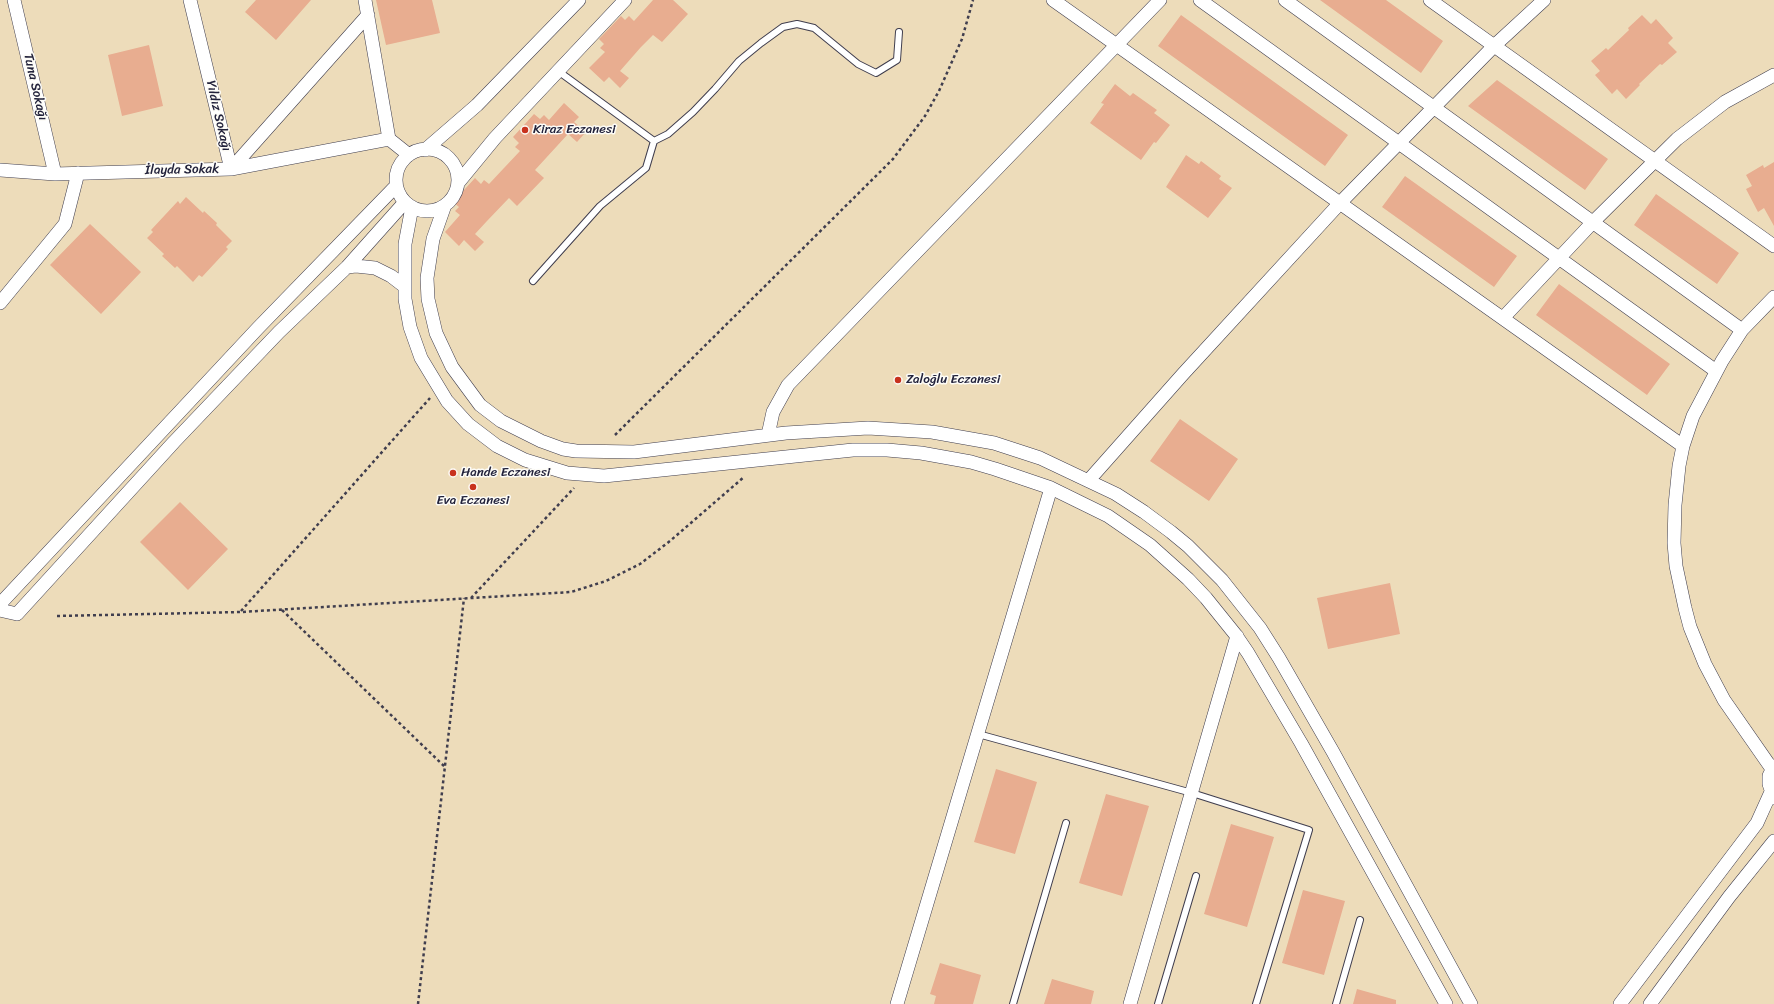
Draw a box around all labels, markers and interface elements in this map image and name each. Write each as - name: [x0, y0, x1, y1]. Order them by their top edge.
- street label: Tuna Sokağı: [20, 52, 50, 122]
- street label: Yıldız Sokağı: [202, 79, 234, 153]
- place label: Kiraz Eczanesi: [533, 122, 616, 138]
- marker: Kiraz Eczanesi: [520, 125, 530, 135]
- street label: İlayda Sokak: [145, 162, 219, 178]
- place label: Zaloğlu Eczanesi: [906, 372, 1000, 388]
- marker: Zaloğlu Eczanesi: [893, 375, 903, 385]
- place label: Hande Eczanesi: [461, 465, 550, 481]
- marker: Hande Eczanesi: [448, 468, 458, 478]
- marker: Eva Eczanesi: [468, 482, 478, 492]
- place label: Eva Eczanesi: [437, 493, 509, 509]

